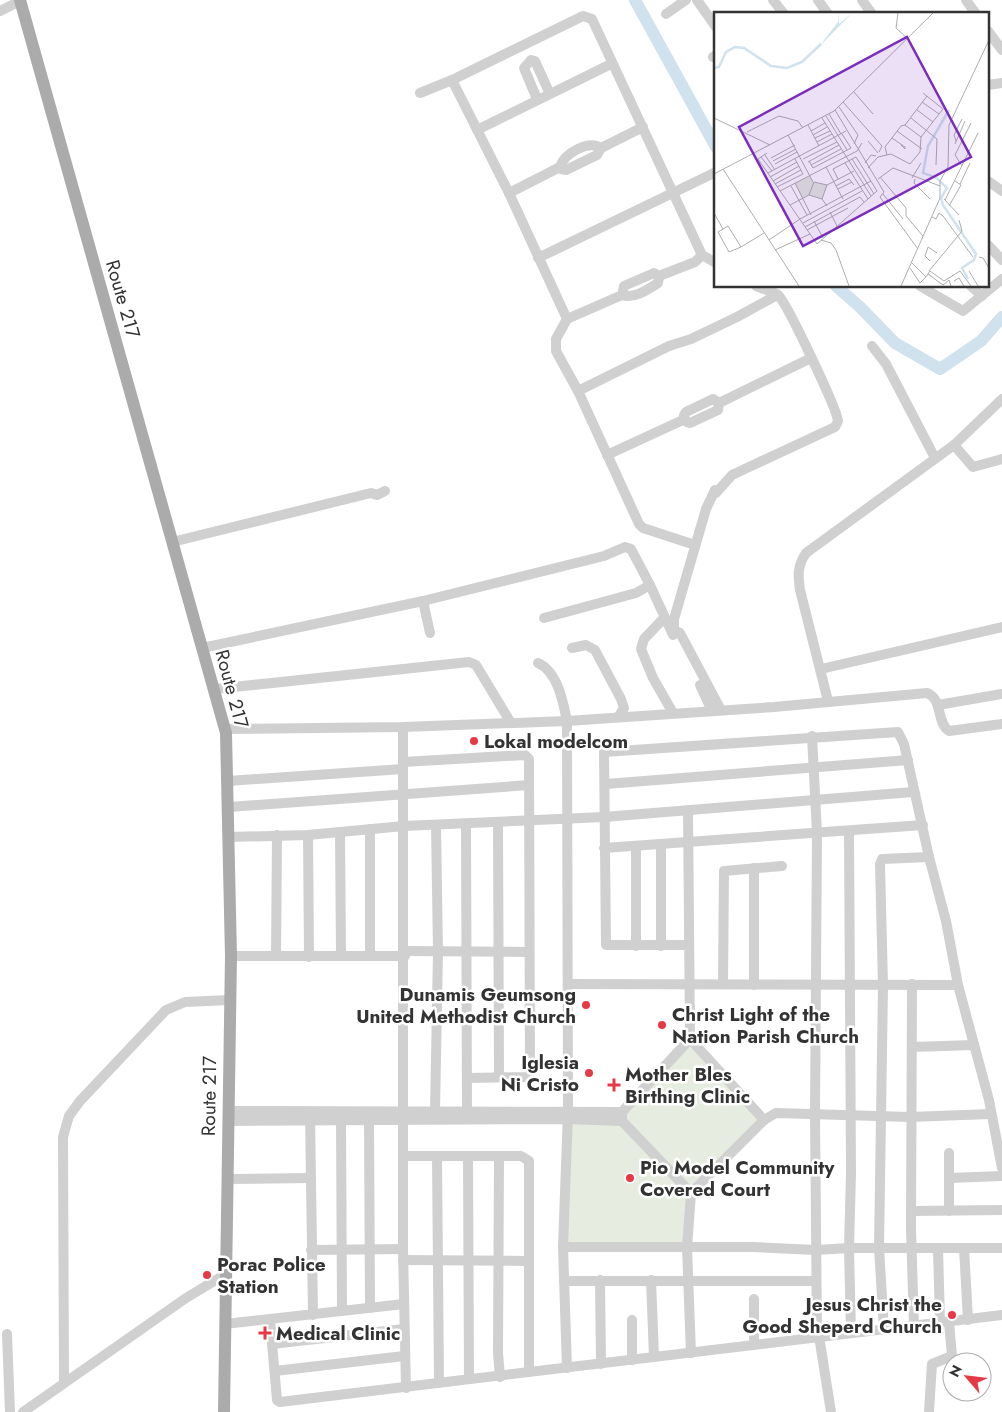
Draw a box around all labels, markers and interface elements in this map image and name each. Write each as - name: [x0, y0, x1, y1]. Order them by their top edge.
- inset map: [714, 12, 990, 288]
- street label: Route 217: [99, 257, 147, 341]
- street label: Route 217: [209, 647, 255, 731]
- place label: Lokal modelcom: [484, 728, 628, 755]
- marker: Lokal modelcom: [468, 735, 480, 747]
- place label: Dunamis Geumsong United Methodist Church: [356, 981, 576, 1030]
- marker: Dunamis Geumsong United Methodist Church: [580, 999, 592, 1011]
- place label: Christ Light of the Nation Parish Church: [672, 1001, 859, 1050]
- marker: Christ Light of the Nation Parish Church: [656, 1019, 668, 1031]
- place label: Iglesia Ni Cristo: [501, 1049, 579, 1098]
- street label: Route 217: [195, 1056, 223, 1136]
- place label: Mother Bles Birthing Clinic: [625, 1061, 750, 1110]
- marker: Iglesia Ni Cristo: [583, 1067, 595, 1079]
- marker: Mother Bles Birthing Clinic: [607, 1078, 621, 1092]
- place label: Pio Model Community Covered Court: [640, 1154, 835, 1203]
- marker: Pio Model Community Covered Court: [624, 1172, 636, 1184]
- place label: Porac Police Station: [217, 1251, 326, 1300]
- marker: Porac Police Station: [201, 1269, 213, 1281]
- place label: Jesus Christ the Good Sheperd Church: [742, 1291, 942, 1340]
- marker: Jesus Christ the Good Sheperd Church: [946, 1309, 958, 1321]
- place label: Medical Clinic: [276, 1320, 401, 1347]
- marker: Medical Clinic: [258, 1326, 272, 1340]
- north arrow: [942, 1352, 992, 1402]
- text: N: [944, 1361, 967, 1381]

